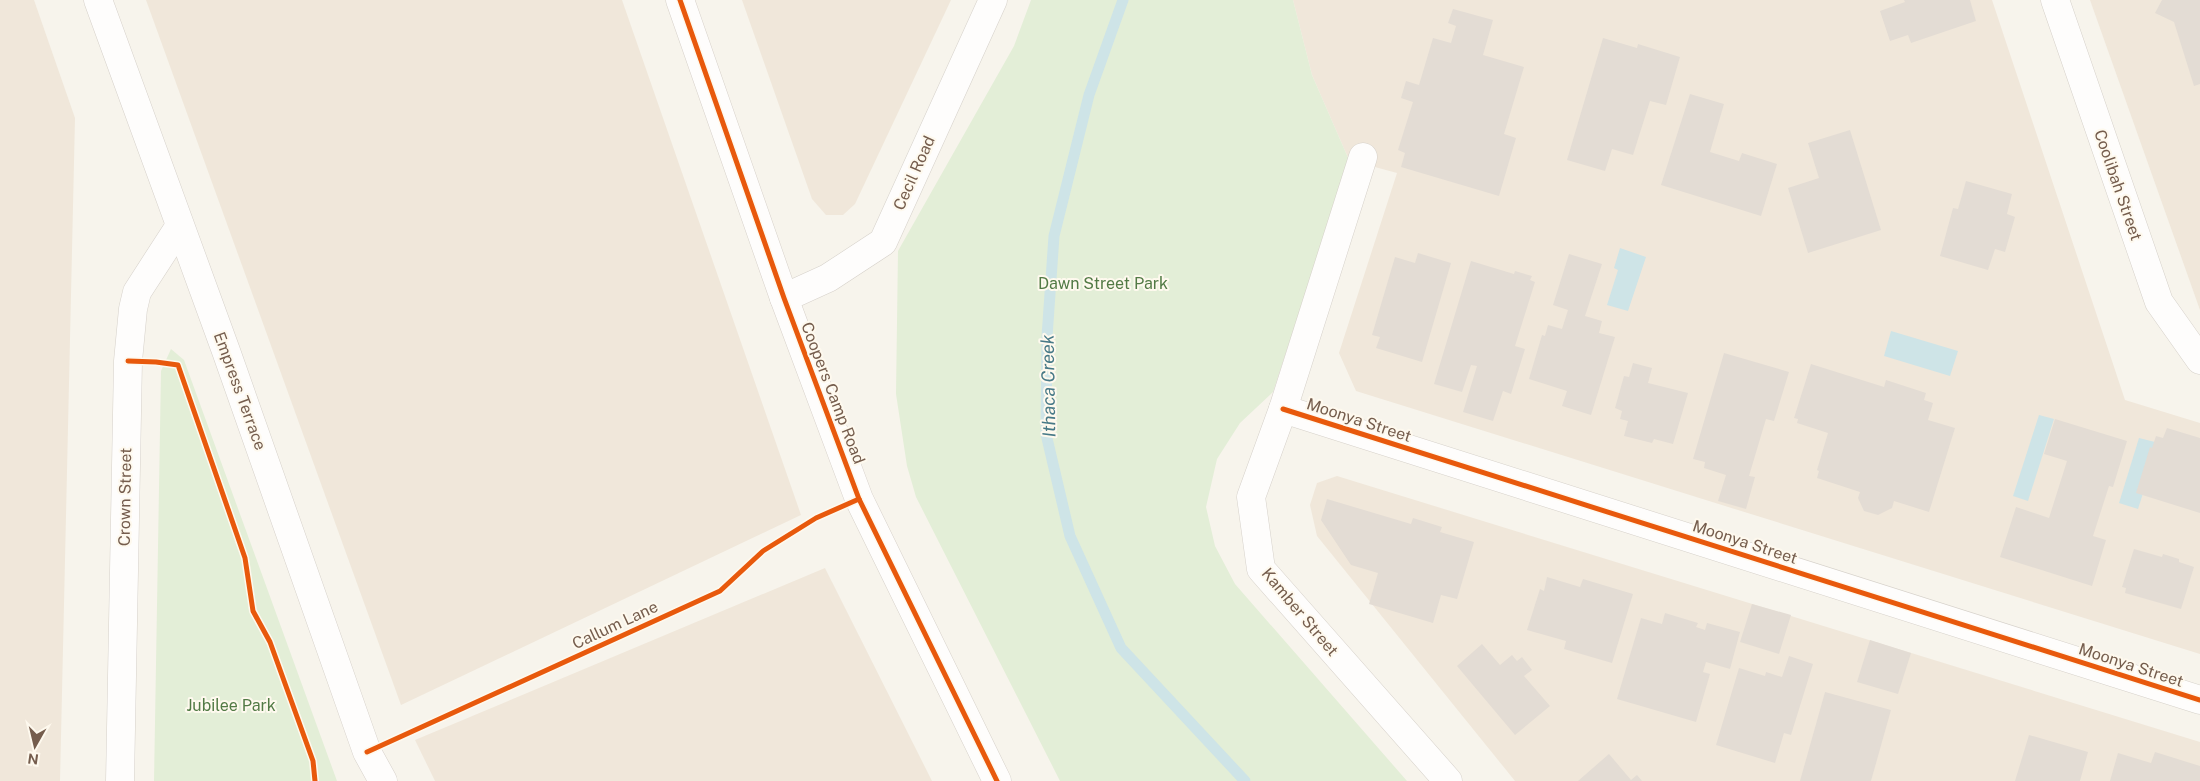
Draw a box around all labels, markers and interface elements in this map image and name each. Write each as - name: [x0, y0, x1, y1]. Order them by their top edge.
- street label: Coolibah Street: [2090, 127, 2146, 243]
- street label: Cecil Road: [889, 133, 939, 213]
- park label: Dawn Street Park: [1038, 274, 1168, 293]
- street label: Coopers Camp Road: [797, 319, 869, 467]
- street label: Empress Terrace: [210, 329, 270, 453]
- water label: Ithaca Creek: [1037, 334, 1059, 438]
- street label: Moonya Street: [1304, 394, 1414, 446]
- street label: Crown Street: [115, 448, 135, 546]
- street label: Moonya Street: [1690, 516, 1800, 568]
- street label: Kamber Street: [1258, 564, 1342, 660]
- street label: Callum Lane: [569, 597, 661, 653]
- street label: Moonya Street: [2076, 639, 2186, 691]
- park label: Jubilee Park: [186, 696, 276, 715]
- north arrow: [10, 721, 60, 771]
- text: N: [27, 750, 40, 768]

